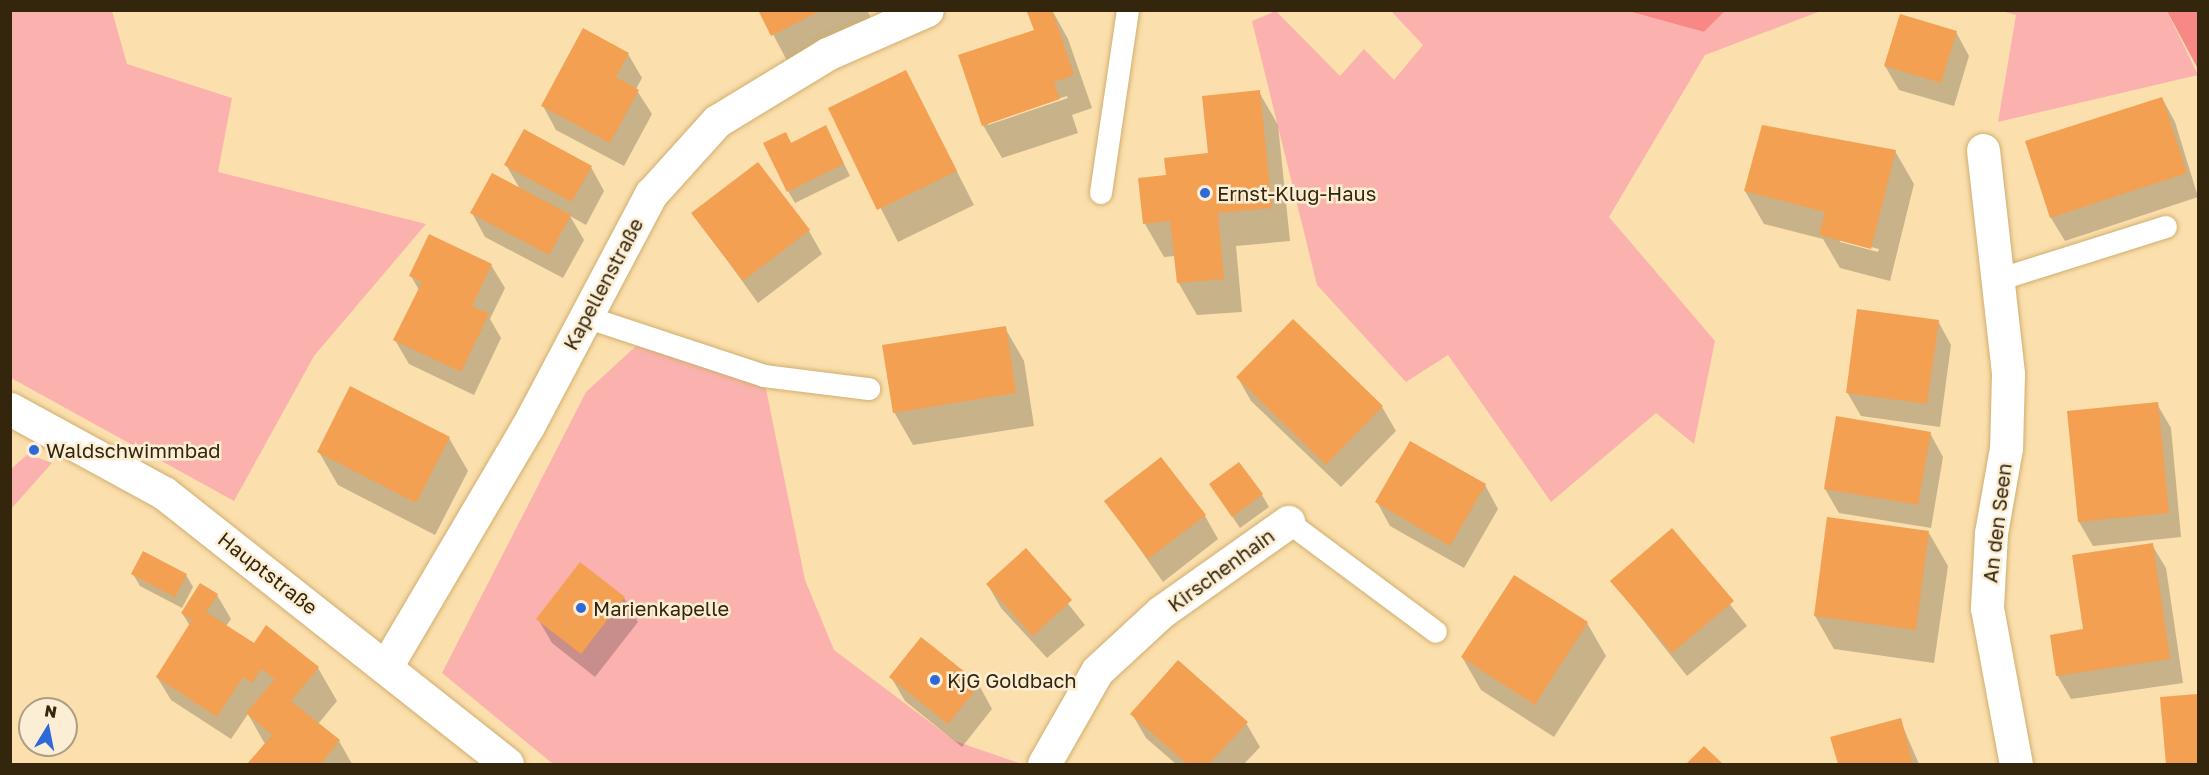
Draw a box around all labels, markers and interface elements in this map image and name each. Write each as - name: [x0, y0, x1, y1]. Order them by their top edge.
- place label: Ernst-Klug-Haus: [1217, 181, 1376, 205]
- marker: Ernst-Klug-Haus: [1198, 186, 1212, 200]
- street label: Kapellenstraße: [558, 214, 648, 354]
- place label: Waldschwimmbad: [46, 438, 221, 462]
- marker: Waldschwimmbad: [27, 443, 41, 457]
- street label: An den Seen: [1978, 462, 2016, 584]
- street label: Kirschenhain: [1163, 523, 1279, 617]
- street label: Hauptstraße: [213, 527, 323, 619]
- place label: Marienkapelle: [593, 596, 729, 620]
- marker: Marienkapelle: [574, 601, 588, 615]
- place label: KjG Goldbach: [947, 668, 1077, 692]
- marker: KjG Goldbach: [928, 673, 942, 687]
- north arrow: [18, 697, 78, 757]
- text: N: [43, 700, 59, 722]

